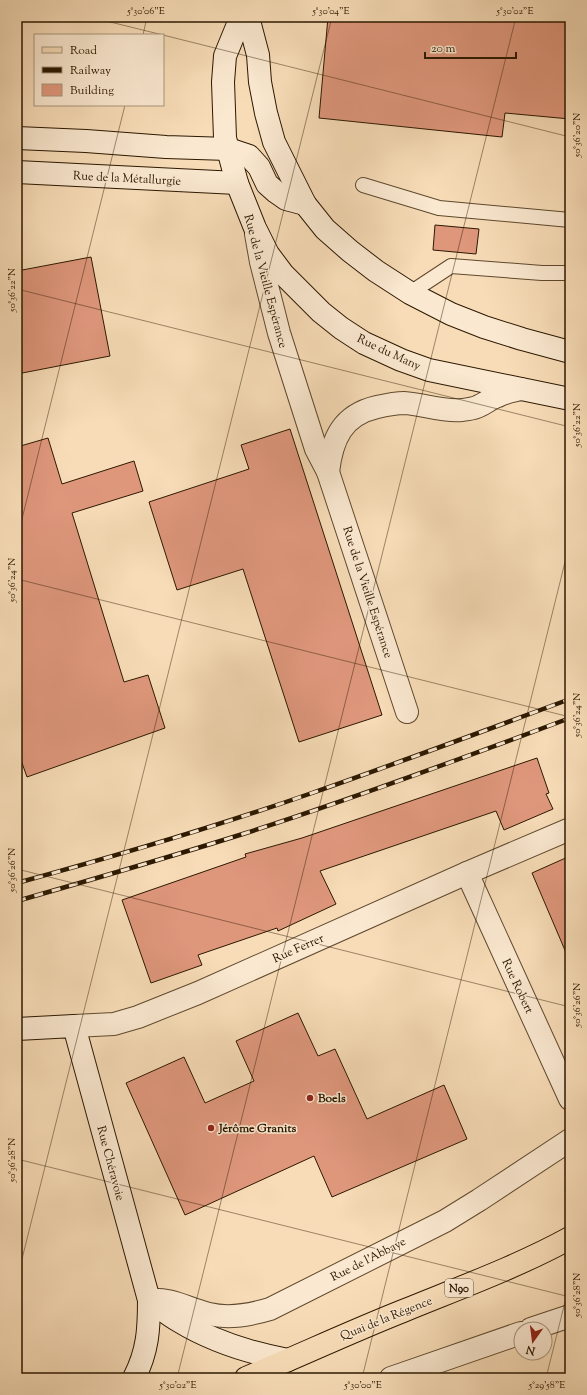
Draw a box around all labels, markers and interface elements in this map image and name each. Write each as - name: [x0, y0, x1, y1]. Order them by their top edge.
- text: 5°30'06"E: [126, 4, 165, 19]
- text: 5°30'04"E: [311, 4, 350, 19]
- text: 5°30'02"E: [495, 4, 534, 19]
- legend: [34, 34, 164, 106]
- scale bar: [425, 34, 516, 60]
- text: 20 m: [431, 40, 456, 58]
- text: Road: [70, 42, 97, 60]
- text: Railway: [70, 62, 111, 80]
- text: Building: [70, 82, 114, 100]
- text: 50°36'20"N: [570, 113, 585, 158]
- street label: Rue de la Métallurgie: [72, 167, 182, 191]
- street label: Rue de la Vieille Espérance: [239, 212, 292, 351]
- text: 50°36'22"N: [5, 268, 20, 313]
- street label: Rue du Many: [354, 330, 424, 376]
- text: 50°36'22"N: [570, 403, 585, 448]
- street label: Rue de la Vieille Espérance: [337, 524, 397, 661]
- text: 50°36'24"N: [5, 558, 20, 603]
- text: 50°36'24"N: [570, 693, 585, 738]
- text: 50°36'26"N: [5, 848, 20, 893]
- street label: Rue Ferrer: [270, 929, 327, 968]
- street label: Rue Robert: [497, 956, 538, 1017]
- text: 50°36'26"N: [570, 983, 585, 1028]
- place label: Boels: [317, 1090, 346, 1108]
- marker: Boels: [305, 1093, 315, 1103]
- place label: Jérôme Granits: [218, 1120, 296, 1138]
- marker: Jérôme Granits: [206, 1123, 216, 1133]
- street label: Rue Chéravoie: [91, 1124, 129, 1203]
- text: 50°36'28"N: [5, 1138, 20, 1183]
- street label: Rue de l'Abbaye: [328, 1233, 410, 1287]
- text: 50°36'28"N: [570, 1273, 585, 1318]
- road number: N90: [445, 1279, 473, 1297]
- street label: Quai de la Régence: [338, 1292, 436, 1346]
- north arrow: [513, 1321, 553, 1361]
- text: N: [524, 1341, 538, 1359]
- text: 5°30'02"E: [158, 1378, 197, 1393]
- text: 5°30'00"E: [343, 1378, 382, 1393]
- text: 5°29'58"E: [528, 1378, 565, 1393]

